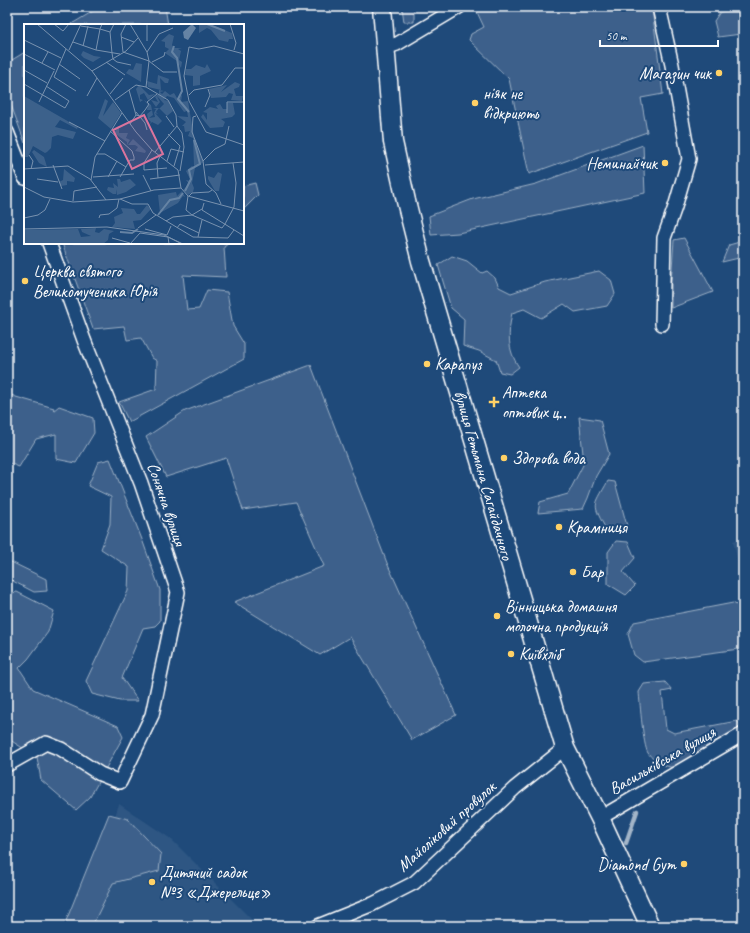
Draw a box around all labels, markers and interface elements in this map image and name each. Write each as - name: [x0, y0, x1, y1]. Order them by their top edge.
- scale bar: [600, 22, 718, 48]
- inset map: [24, 24, 244, 244]
- text: 50 m: [606, 28, 628, 44]
- place label: Магазин чик: [639, 63, 713, 85]
- marker: Магазин чик: [714, 68, 724, 78]
- place label: ніяк не відкриють: [483, 83, 540, 124]
- marker: ніяк не відкриють: [470, 98, 480, 108]
- place label: Неминайчик: [586, 153, 659, 174]
- marker: Неминайчик: [660, 158, 670, 168]
- place label: Церква святого Великомученика Юрія: [33, 261, 158, 302]
- marker: Церква святого Великомученика Юрія: [20, 276, 30, 286]
- place label: Карапуз: [435, 354, 482, 375]
- marker: Карапуз: [422, 359, 432, 369]
- place label: Аптека оптових ц‥: [502, 382, 567, 423]
- street label: вулиця Гетьмана Сагайдачного: [449, 388, 518, 563]
- marker: Аптека оптових ц‥: [489, 397, 499, 407]
- place label: Здорова вода: [512, 448, 586, 469]
- marker: Здорова вода: [499, 453, 509, 463]
- street label: Сонячна вулиця: [143, 460, 191, 550]
- place label: Крамниця: [567, 517, 628, 538]
- marker: Крамниця: [554, 522, 564, 532]
- place label: Бар: [581, 562, 605, 583]
- marker: Бар: [568, 567, 578, 577]
- place label: Вінницька домашня молочна продукція: [505, 596, 618, 637]
- marker: Вінницька домашня молочна продукція: [492, 611, 502, 621]
- place label: Київхліб: [519, 644, 566, 665]
- marker: Київхліб: [506, 649, 516, 659]
- street label: Васильківська вулиця: [605, 721, 720, 799]
- street label: Майоліковий провулок: [393, 775, 501, 876]
- place label: Diamond Gym: [597, 854, 678, 875]
- marker: Diamond Gym: [679, 859, 689, 869]
- place label: Дитячий садок №3 «Джерельце»: [160, 862, 271, 903]
- marker: Дитячий садок №3 «Джерельце»: [147, 877, 157, 887]

